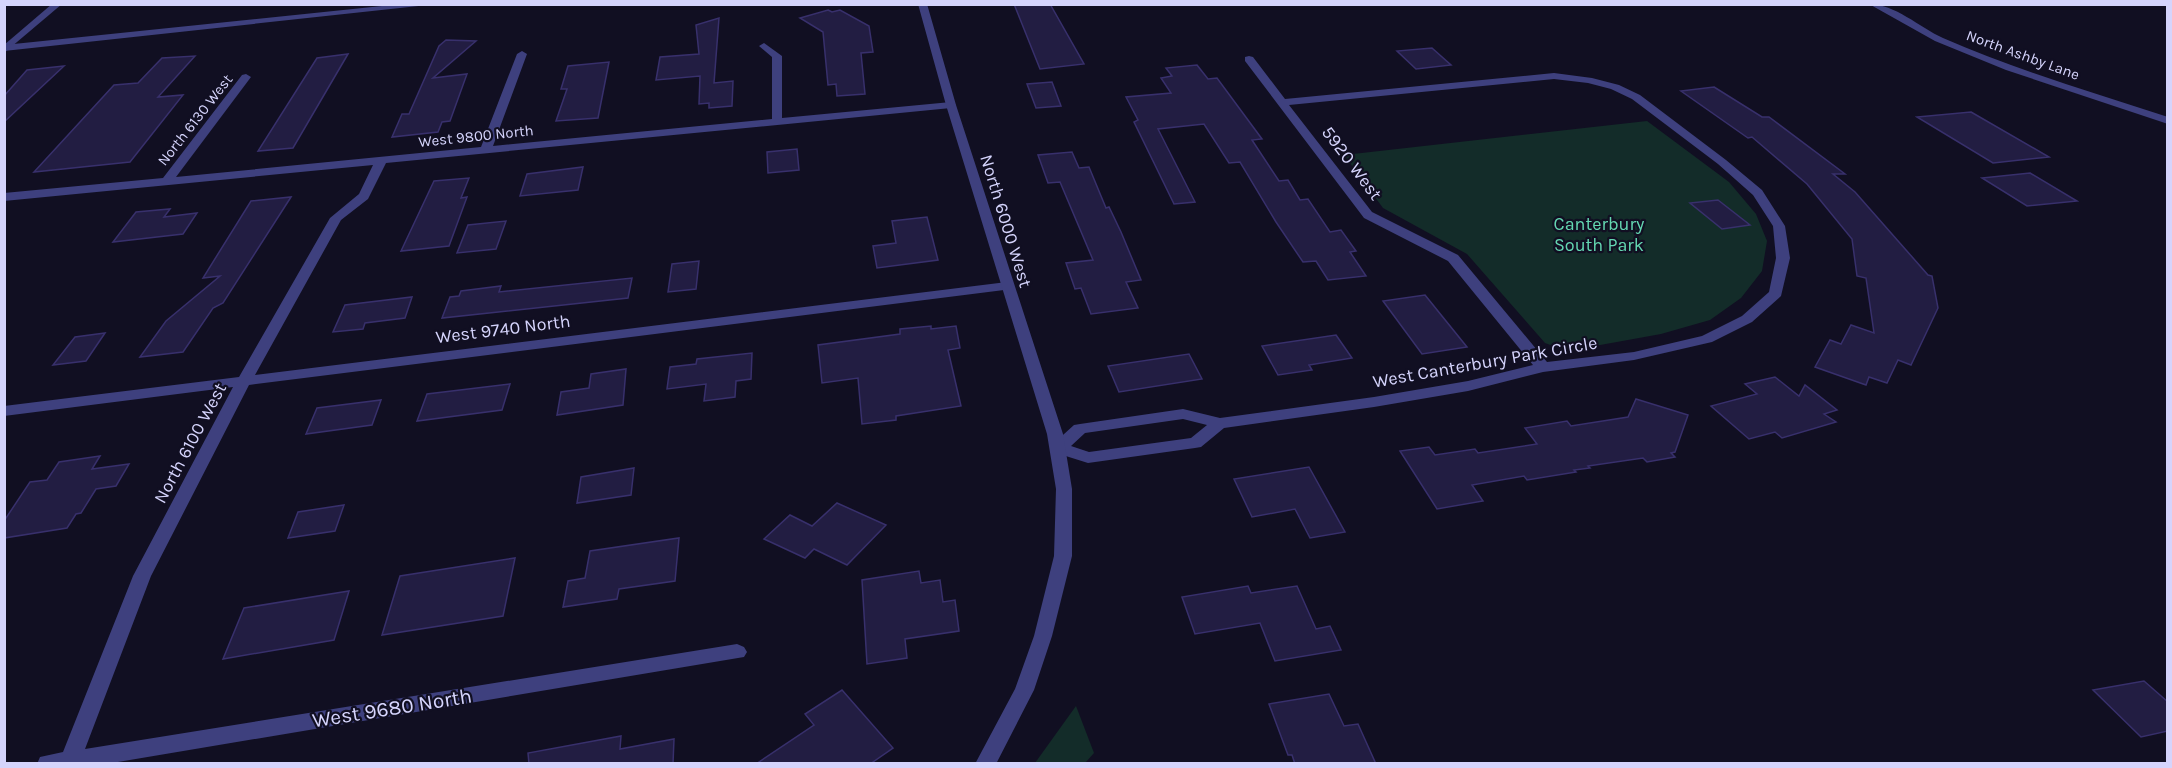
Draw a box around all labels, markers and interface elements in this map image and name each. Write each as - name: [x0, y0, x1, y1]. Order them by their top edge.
- street label: North Ashby Lane: [1964, 26, 2082, 84]
- street label: North 6130 West: [154, 70, 237, 169]
- street label: West 9800 North: [418, 121, 534, 151]
- street label: 5920 West: [1317, 122, 1387, 205]
- street label: North 6000 West: [975, 152, 1037, 291]
- park label: Canterbury South Park: [1554, 213, 1645, 256]
- street label: West 9740 North: [434, 310, 572, 348]
- street label: West Canterbury Park Circle: [1371, 331, 1599, 393]
- street label: North 6100 West: [149, 379, 231, 507]
- street label: West 9680 North: [310, 684, 474, 732]

